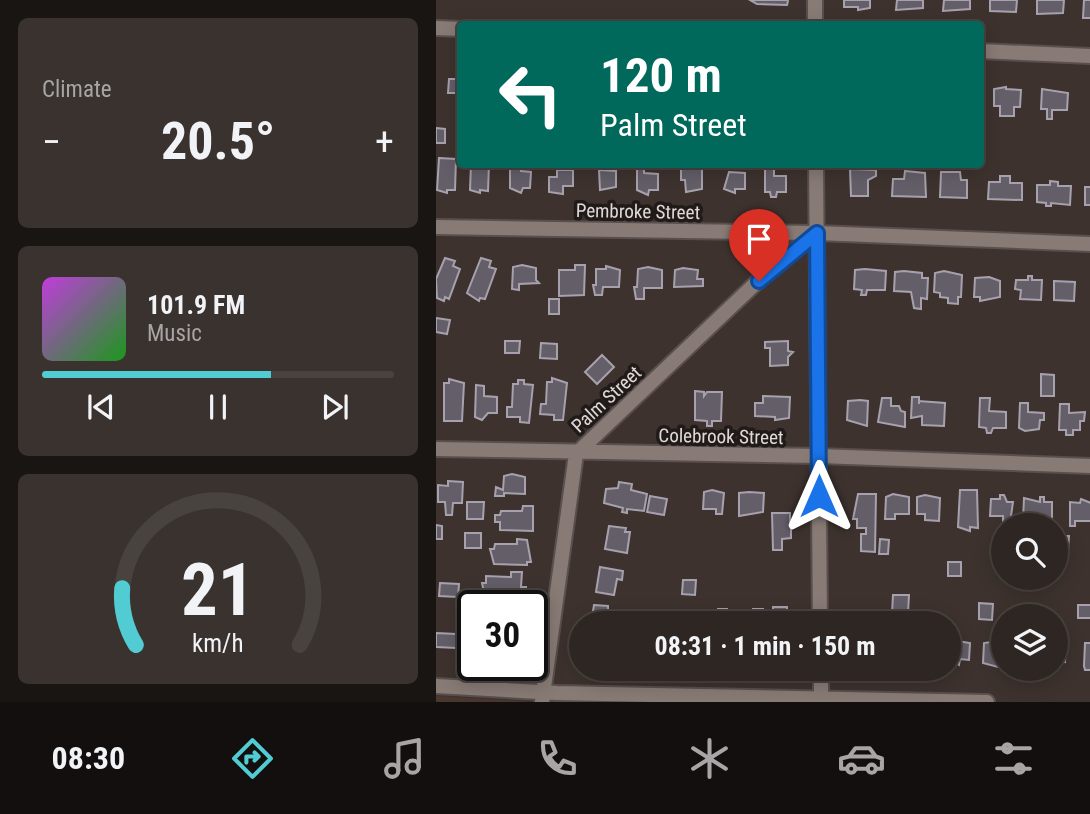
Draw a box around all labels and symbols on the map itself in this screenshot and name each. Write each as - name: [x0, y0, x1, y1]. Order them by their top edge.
- street label: Pembroke Street: [576, 199, 700, 224]
- pin: [729, 209, 789, 281]
- street label: Palm Street: [567, 361, 646, 437]
- street label: Colebrook Street: [658, 424, 784, 449]
- position arrow: [782, 459, 856, 533]
- speed limit sign: 30: [457, 590, 548, 681]

